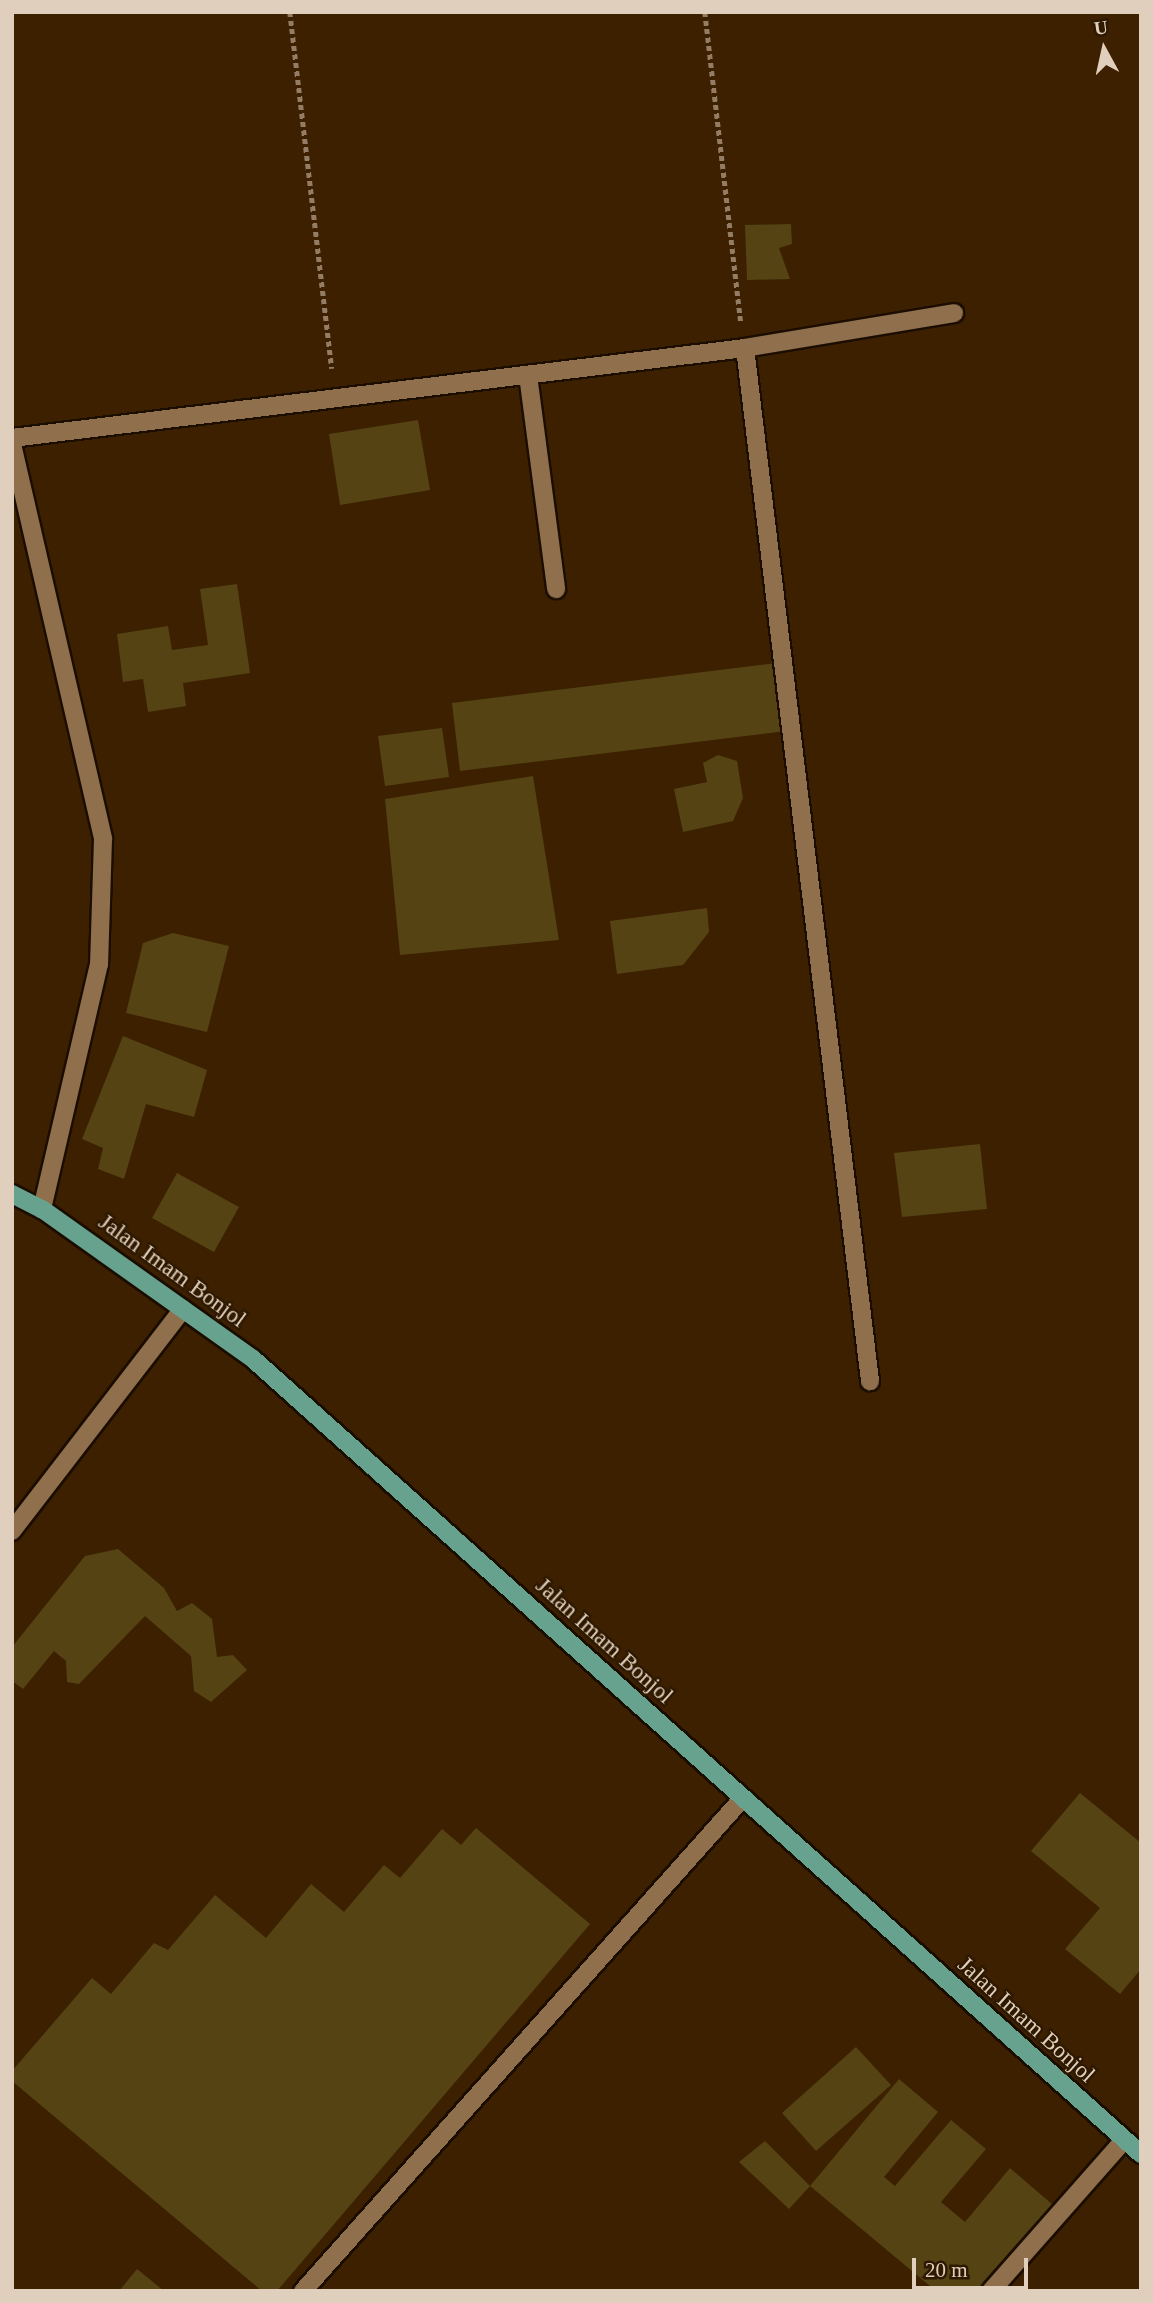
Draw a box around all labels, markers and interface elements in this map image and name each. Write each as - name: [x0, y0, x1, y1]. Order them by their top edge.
- north arrow: [1069, 14, 1139, 84]
- text: U: [1093, 16, 1109, 39]
- street label: Jalan Imam Bonjol: [93, 1208, 251, 1334]
- street label: Jalan Imam Bonjol: [530, 1572, 678, 1710]
- street label: Jalan Imam Bonjol: [952, 1951, 1100, 2089]
- scale bar: [915, 2244, 1030, 2288]
- text: 20 m: [925, 2258, 968, 2282]

